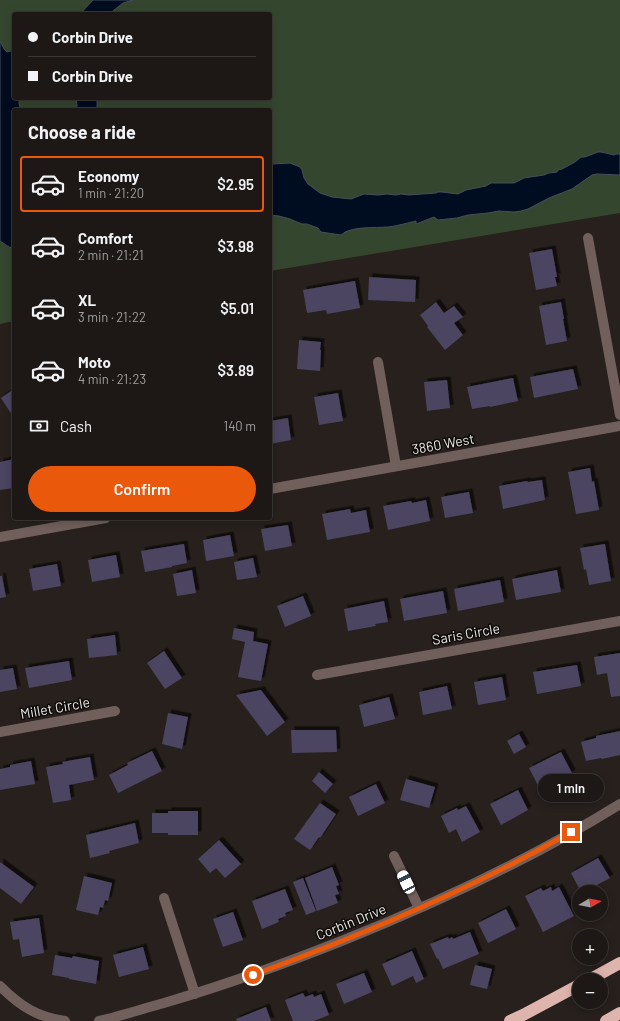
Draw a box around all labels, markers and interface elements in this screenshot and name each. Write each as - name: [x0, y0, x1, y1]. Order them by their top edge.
- text: Corbin Drive: [52, 28, 133, 46]
- text: Corbin Drive: [52, 67, 133, 85]
- text: Choose a ride: [28, 121, 136, 143]
- icon: car: [30, 166, 66, 202]
- text: Economy: [78, 167, 139, 185]
- text: $2.95: [217, 175, 254, 193]
- text: 1 min · 21:20: [78, 185, 144, 201]
- icon: car: [30, 228, 66, 264]
- text: Comfort: [78, 229, 133, 247]
- text: $3.98: [218, 237, 254, 255]
- text: 2 min · 21:21: [78, 247, 144, 263]
- icon: car: [30, 290, 66, 326]
- text: XL: [78, 291, 96, 309]
- text: $5.01: [220, 299, 254, 317]
- text: 3 min · 21:22: [78, 309, 146, 325]
- icon: car: [30, 352, 66, 388]
- text: Moto: [78, 353, 111, 371]
- text: $3.89: [218, 361, 254, 379]
- text: 4 min · 21:23: [78, 371, 146, 387]
- icon: cash: [28, 415, 50, 437]
- text: Cash: [60, 417, 92, 435]
- text: 140 m: [224, 418, 256, 434]
- street label: 3860 West: [410, 430, 476, 457]
- button: Confirm: [28, 466, 256, 512]
- street label: Saris Circle: [431, 619, 501, 648]
- street label: Millet Circle: [19, 693, 91, 722]
- callout: 1 min: [538, 774, 604, 802]
- text: 1 min: [557, 780, 585, 796]
- route end: [562, 823, 580, 841]
- car: [395, 869, 417, 895]
- north arrow: [572, 885, 608, 921]
- map controls: [572, 885, 608, 1009]
- street label: Corbin Drive: [313, 900, 388, 943]
- button: +: [572, 929, 608, 965]
- route start: [244, 966, 262, 984]
- button: −: [572, 973, 608, 1009]

